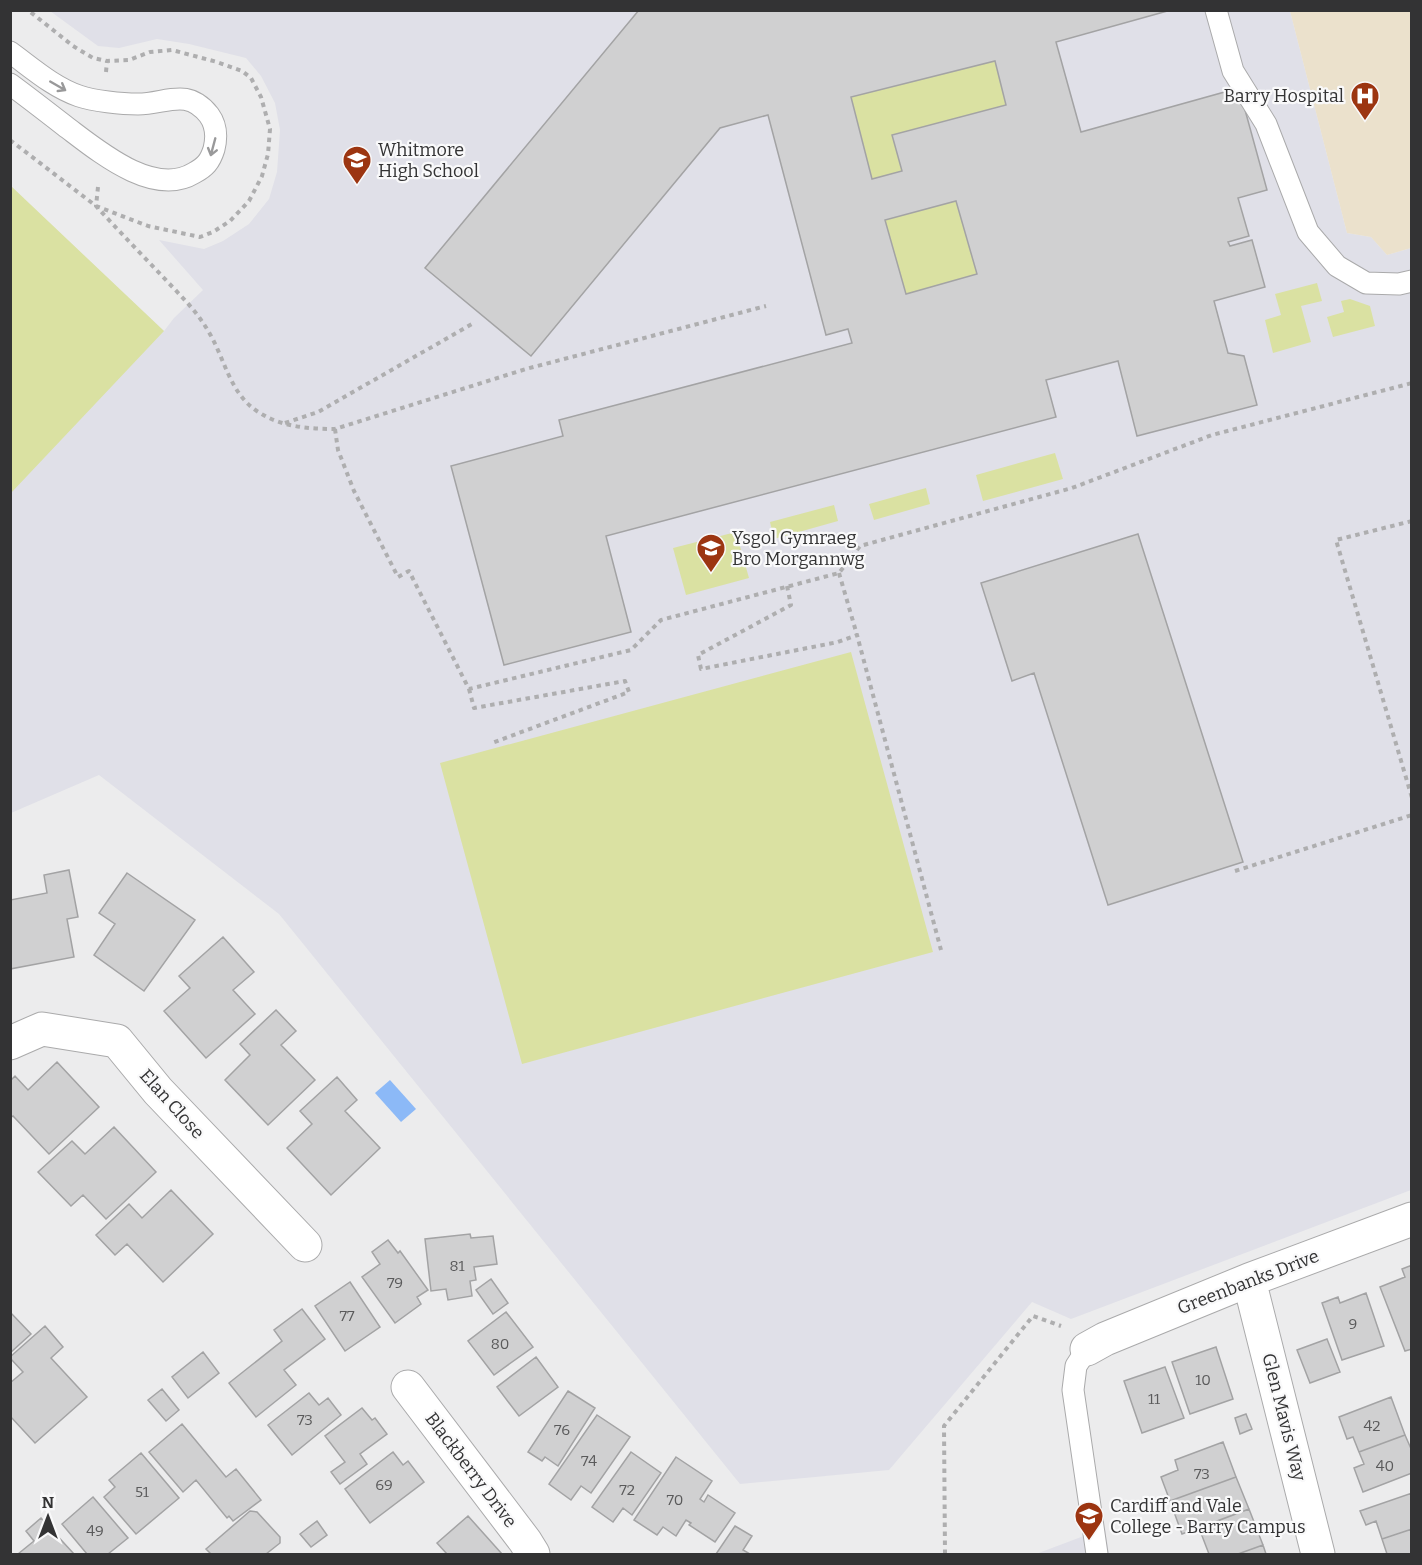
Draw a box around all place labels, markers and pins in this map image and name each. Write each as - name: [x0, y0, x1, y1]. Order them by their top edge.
- hospital icon: Barry Hospital: [1349, 80, 1381, 122]
- place label: Barry Hospital: [1223, 85, 1344, 107]
- place label: Whitmore High School: [378, 139, 479, 182]
- school or university icon: Whitmore High School: [341, 144, 373, 186]
- place label: Ysgol Gymraeg Bro Morgannwg: [732, 527, 865, 570]
- school or university icon: Ysgol Gymraeg Bro Morgannwg: [695, 532, 727, 574]
- place label: Cardiff and Vale College - Barry Campus: [1110, 1495, 1306, 1538]
- school or university icon: Cardiff and Vale College - Barry Campus: [1073, 1500, 1105, 1542]

